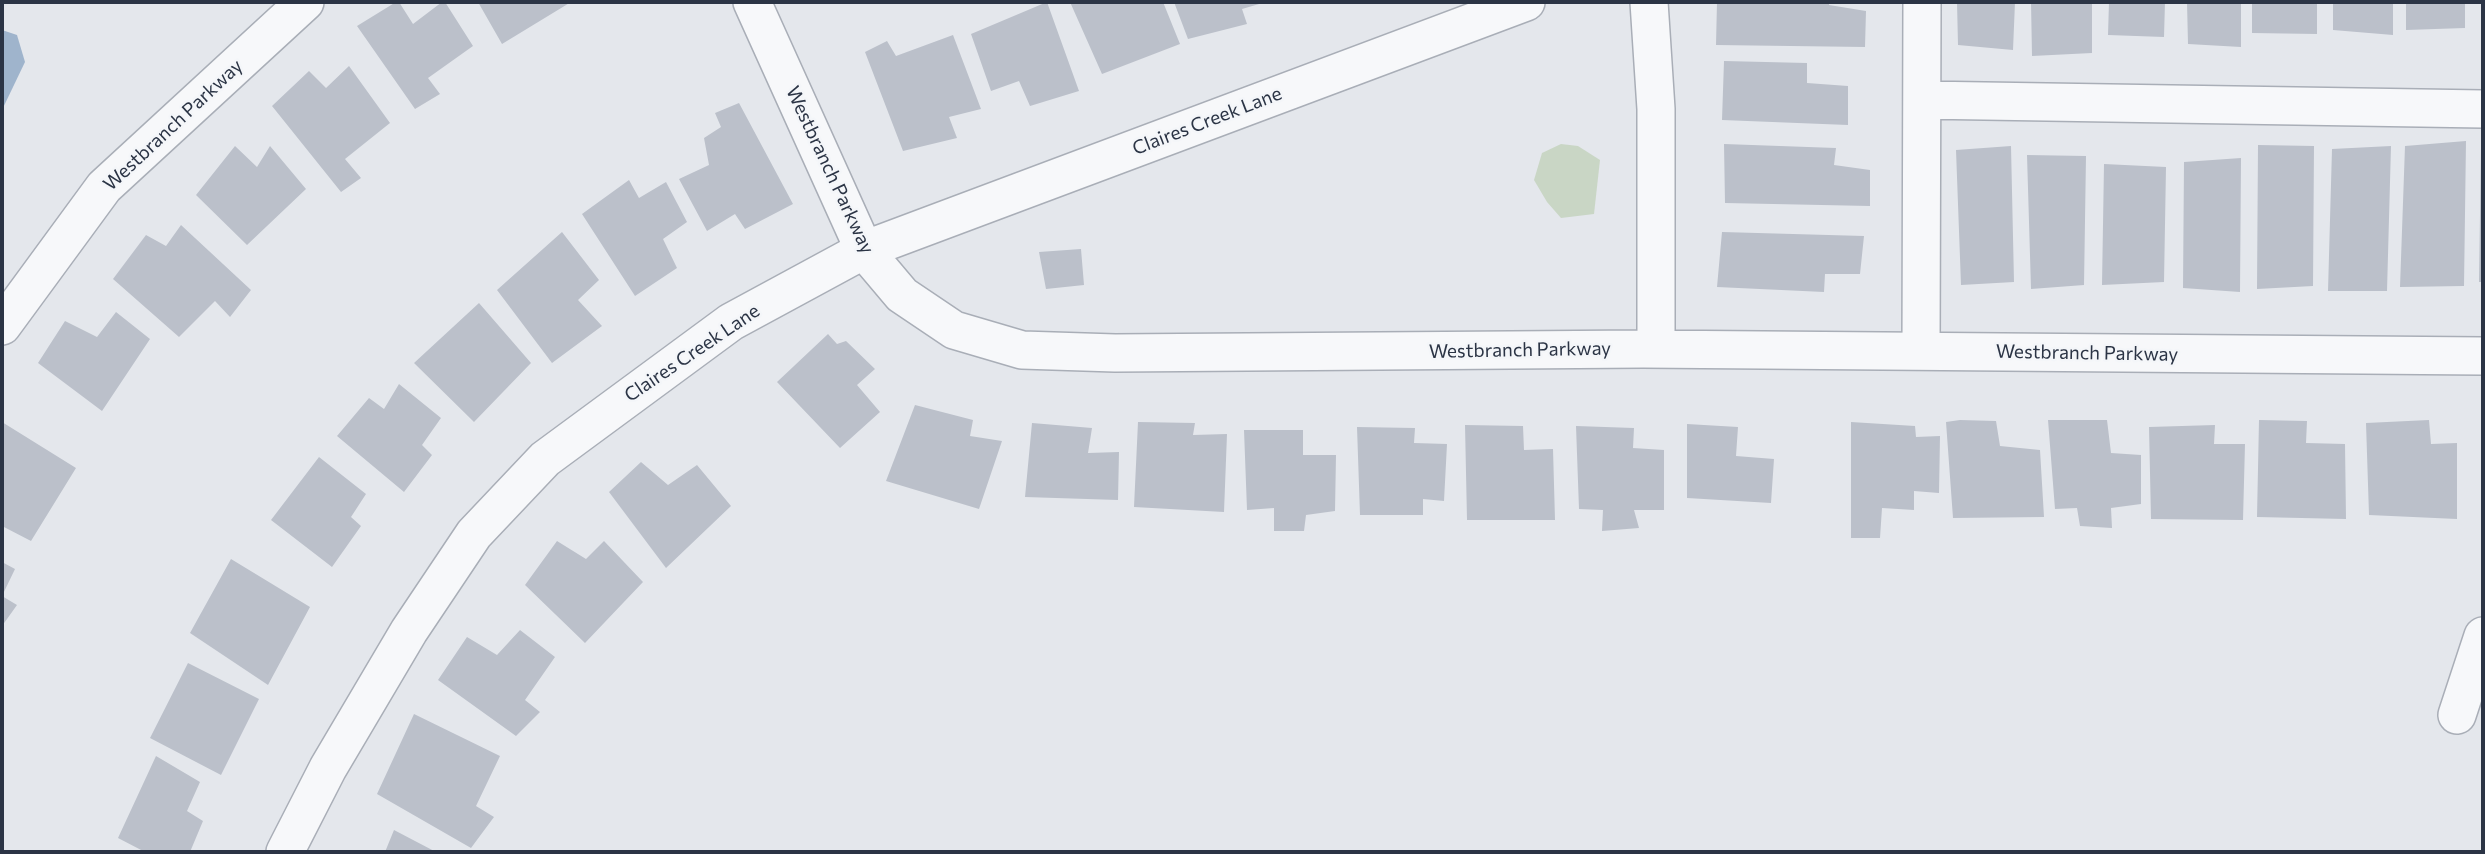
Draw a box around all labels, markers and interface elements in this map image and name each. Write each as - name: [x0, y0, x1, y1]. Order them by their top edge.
- street label: Westbranch Parkway: [99, 55, 247, 195]
- street label: Claires Creek Lane: [1129, 82, 1285, 160]
- street label: Westbranch Parkway: [781, 83, 879, 257]
- street label: Claires Creek Lane: [620, 299, 764, 407]
- street label: Westbranch Parkway: [1429, 337, 1611, 363]
- street label: Westbranch Parkway: [1996, 340, 2178, 366]

